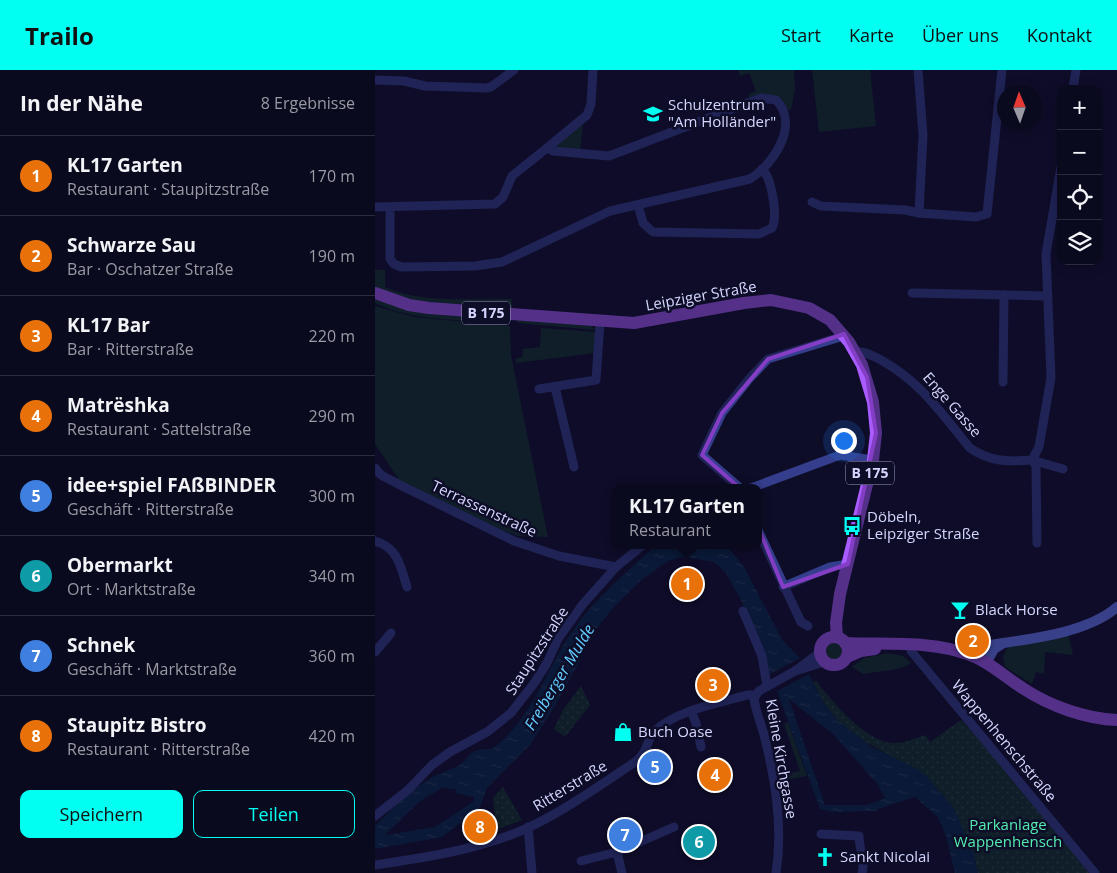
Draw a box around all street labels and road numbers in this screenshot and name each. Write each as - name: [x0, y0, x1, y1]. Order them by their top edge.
- street label: Leipziger Straße: [644, 275, 758, 315]
- road number: B 175: [462, 302, 510, 324]
- street label: Enge Gasse: [919, 368, 987, 441]
- road number: B 175: [846, 462, 894, 484]
- street label: Terrassenstraße: [429, 475, 540, 541]
- street label: Staupitzstraße: [500, 603, 572, 698]
- street label: Wappenhenschstraße: [948, 675, 1062, 805]
- street label: Kleine Kirchgasse: [762, 697, 802, 820]
- street label: Ritterstraße: [529, 755, 610, 815]

